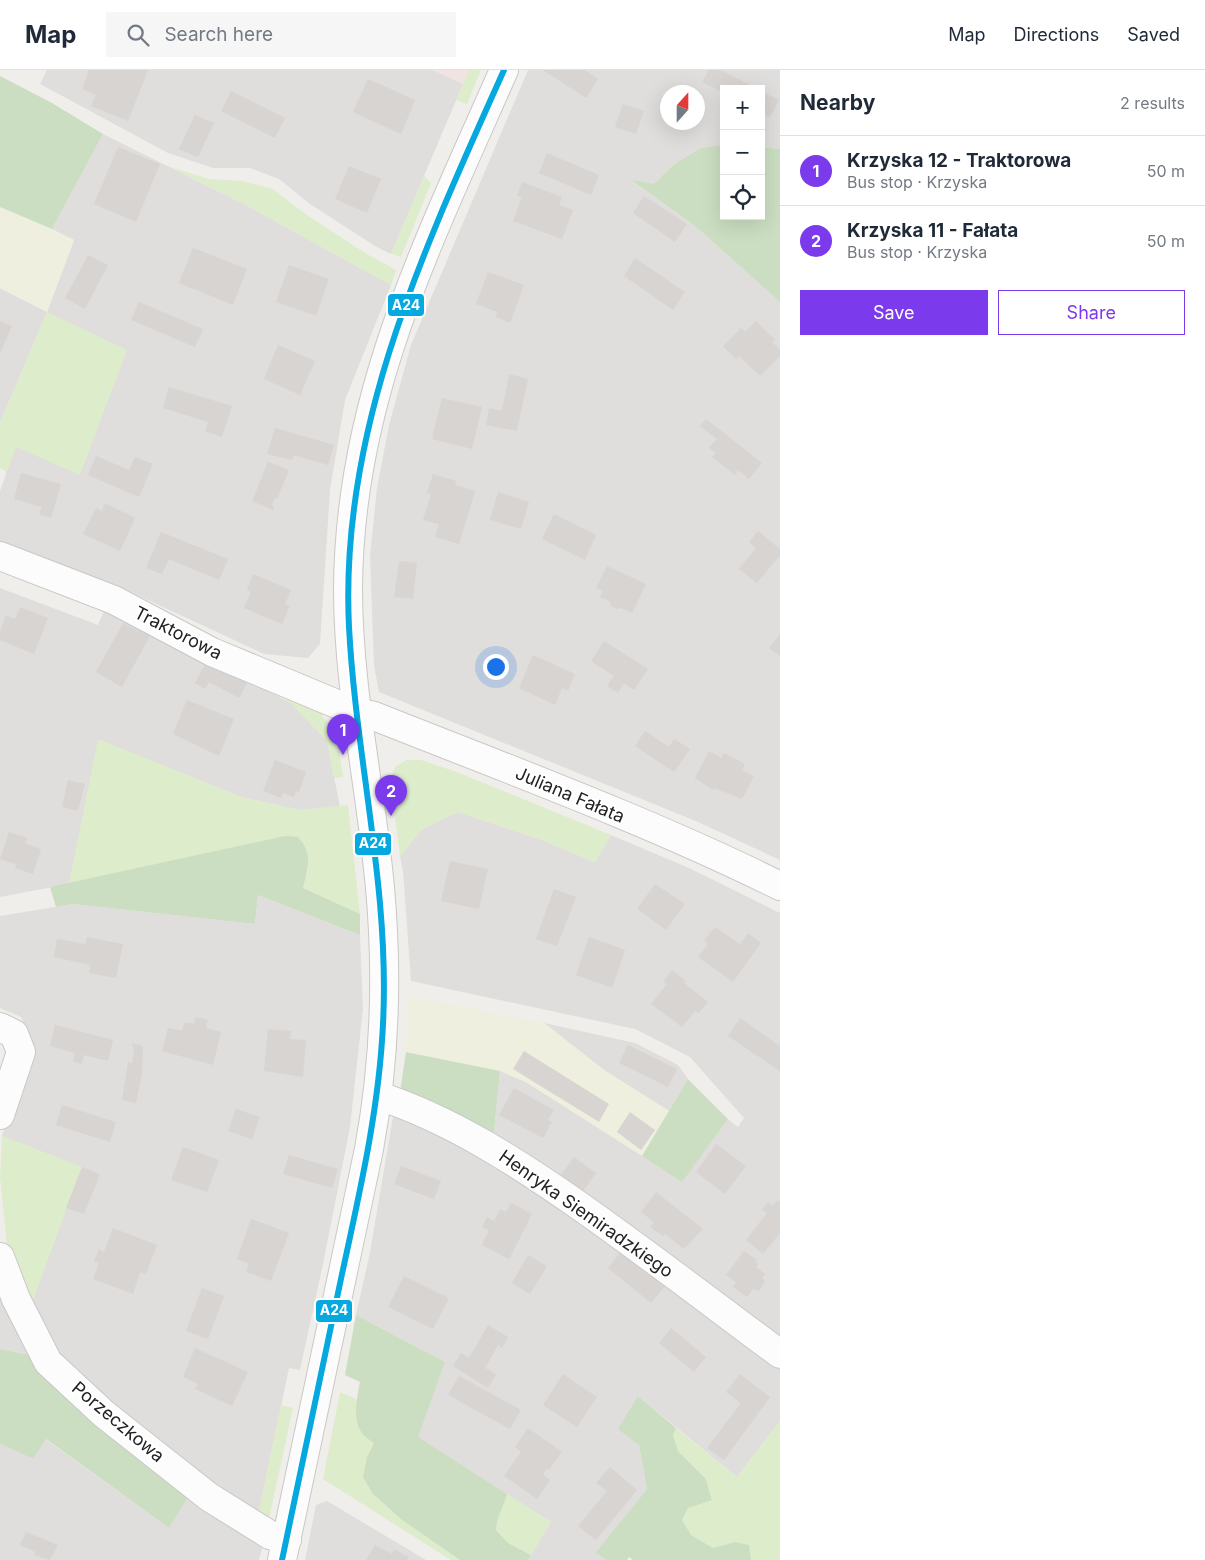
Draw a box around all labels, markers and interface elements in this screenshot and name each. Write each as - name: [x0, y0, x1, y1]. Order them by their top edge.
- search box: [106, 12, 456, 57]
- text: Map: [25, 20, 76, 49]
- icon: search: [124, 21, 152, 49]
- text: Search here: [164, 23, 273, 46]
- text: Map: [948, 24, 986, 45]
- text: Directions: [1014, 24, 1099, 45]
- text: Saved: [1127, 24, 1180, 45]
- north arrow: [660, 85, 705, 130]
- map controls: [720, 85, 765, 220]
- button: +: [720, 85, 765, 130]
- text: Nearby: [800, 90, 875, 115]
- text: 2 results: [1120, 93, 1185, 113]
- button: −: [720, 130, 765, 175]
- text: Krzyska 12 - Traktorowa: [847, 149, 1071, 172]
- text: 1: [813, 161, 819, 181]
- text: 50 m: [1147, 161, 1185, 181]
- text: Bus stop · Krzyska: [847, 172, 987, 192]
- button: locate: [720, 175, 765, 220]
- text: Krzyska 11 - Fałata: [847, 219, 1018, 242]
- text: 2: [811, 231, 821, 251]
- text: 50 m: [1147, 231, 1185, 251]
- text: Bus stop · Krzyska: [847, 242, 987, 262]
- button: Save: [800, 290, 988, 335]
- button: Share: [998, 290, 1185, 335]
- line badge: A24: [387, 293, 425, 317]
- text: A24: [392, 296, 420, 313]
- street label: Traktorowa: [131, 601, 226, 664]
- your location: [483, 654, 509, 680]
- pin: 1: [327, 714, 359, 755]
- street label: Juliana Fałata: [513, 762, 628, 827]
- pin: 2: [375, 775, 407, 816]
- line badge: A24: [354, 832, 392, 856]
- text: A24: [359, 834, 387, 851]
- street label: Henryka Siemiradzkiego: [495, 1145, 677, 1282]
- line badge: A24: [315, 1299, 353, 1323]
- text: A24: [320, 1301, 348, 1318]
- street label: Porzeczkowa: [68, 1377, 169, 1466]

